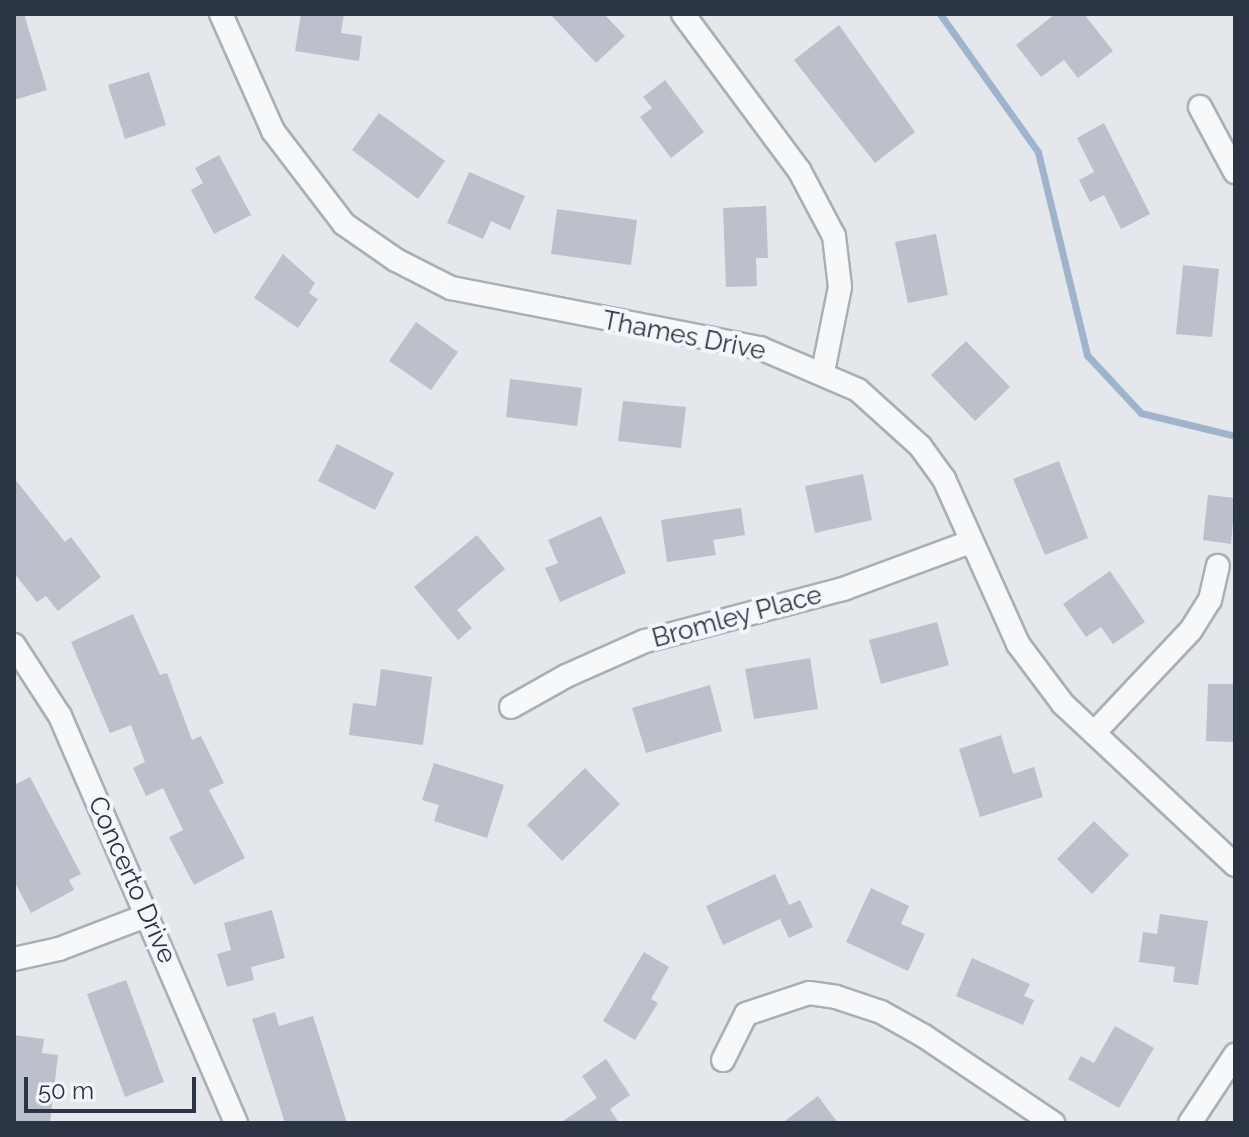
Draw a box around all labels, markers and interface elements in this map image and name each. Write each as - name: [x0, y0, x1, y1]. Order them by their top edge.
- street label: Thames Drive: [600, 305, 768, 367]
- street label: Bromley Place: [649, 579, 825, 655]
- street label: Concerto Drive: [81, 792, 183, 968]
- scale bar: [28, 1061, 200, 1111]
- text: 50 m: [38, 1076, 94, 1105]

